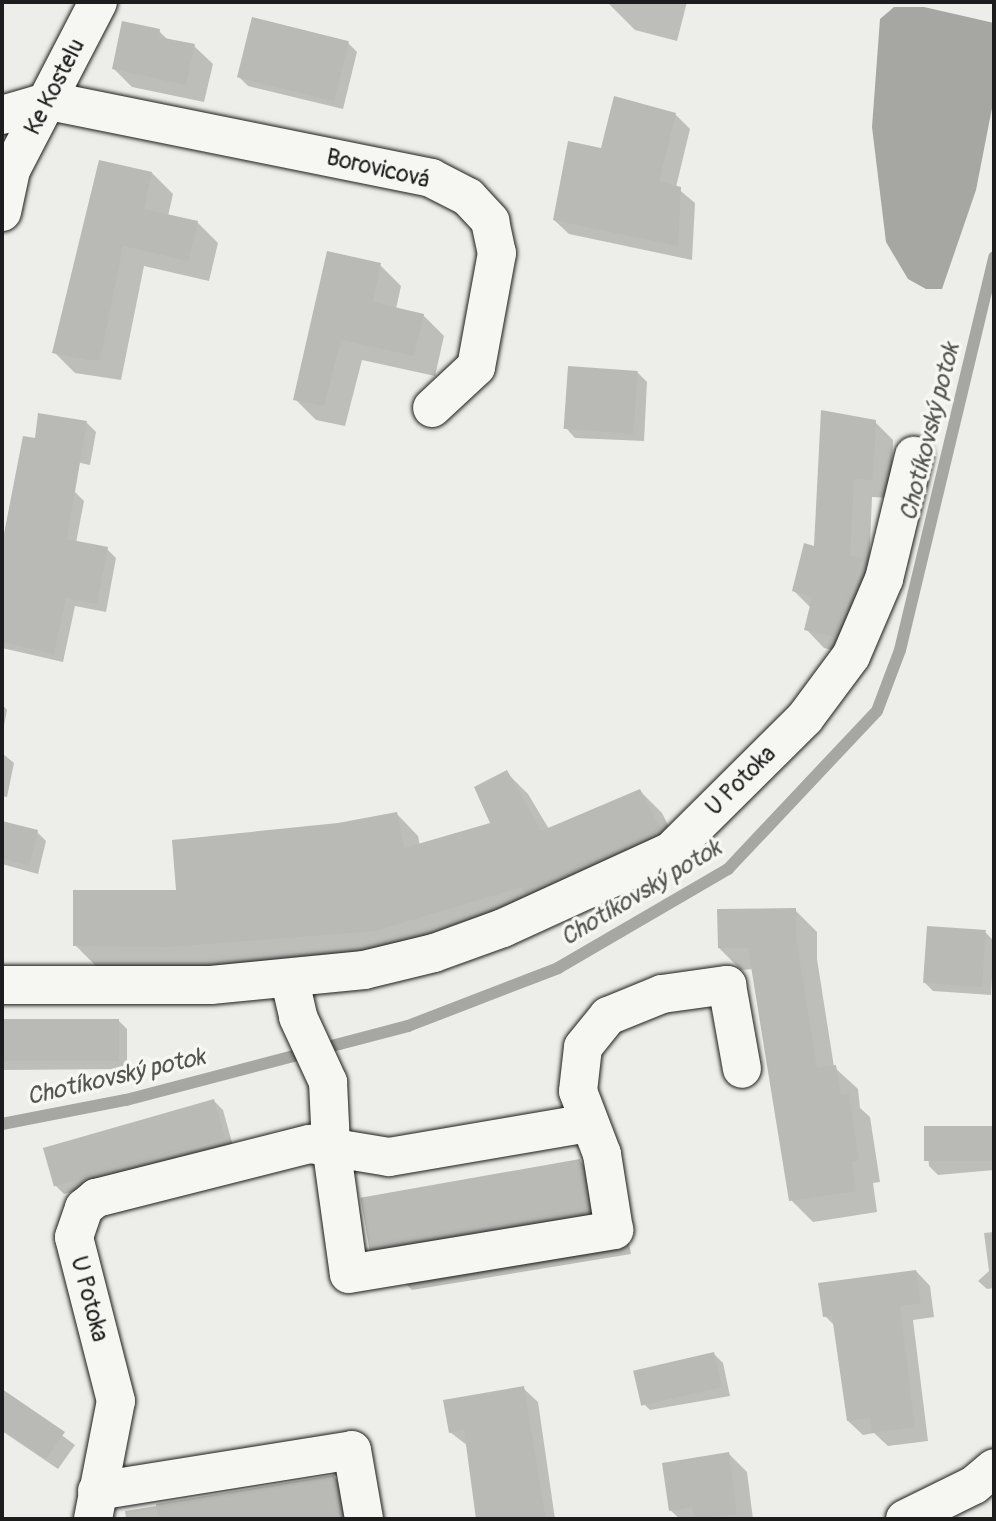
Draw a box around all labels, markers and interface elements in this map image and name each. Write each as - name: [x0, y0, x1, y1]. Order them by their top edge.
- street label: Ke Kostelu: [19, 34, 91, 140]
- street label: Borovicová: [324, 144, 432, 194]
- water label: Chotíkovský potok: [894, 340, 966, 524]
- street label: U Potoka: [700, 740, 782, 822]
- water label: Chotíkovský potok: [556, 834, 726, 952]
- water label: Chotíkovský potok: [24, 1042, 208, 1112]
- street label: U Potoka: [64, 1253, 114, 1345]

